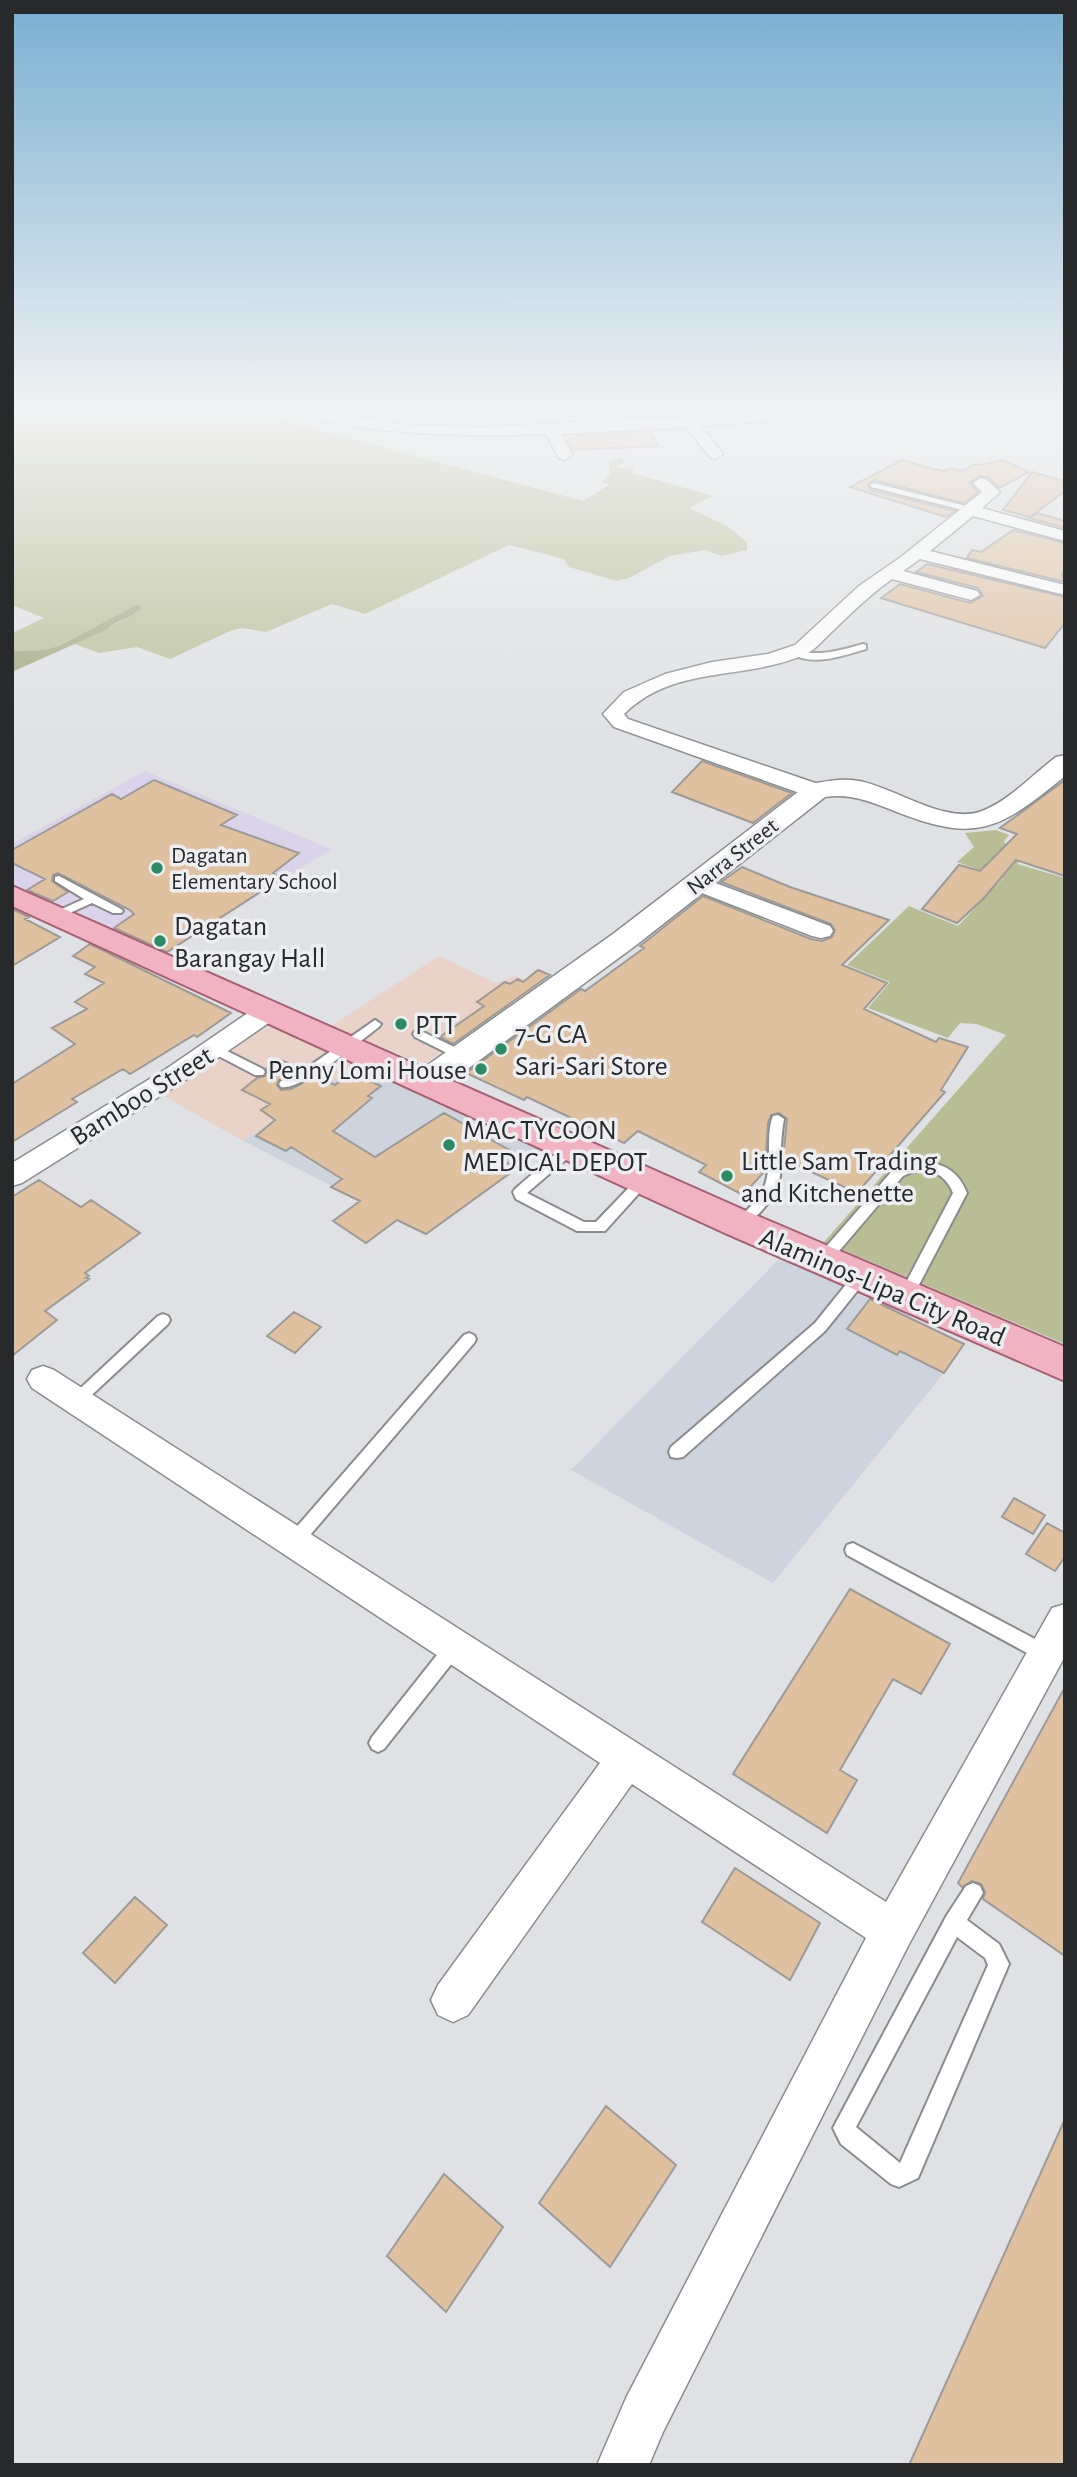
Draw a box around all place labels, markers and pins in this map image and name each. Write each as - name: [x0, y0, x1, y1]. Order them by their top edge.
- place label: Dagatan Elementary School: [171, 845, 338, 894]
- marker: Dagatan Elementary School: [149, 860, 165, 876]
- place label: Dagatan Barangay Hall: [174, 913, 325, 973]
- marker: Dagatan Barangay Hall: [152, 933, 168, 949]
- place label: PTT: [415, 1012, 457, 1040]
- marker: PTT: [393, 1016, 409, 1032]
- place label: 7-G CA Sari-Sari Store: [515, 1021, 668, 1081]
- marker: 7-G CA Sari-Sari Store: [493, 1041, 509, 1057]
- place label: Penny Lomi House: [268, 1057, 467, 1085]
- marker: Penny Lomi House: [473, 1061, 489, 1077]
- place label: MAC TYCOON MEDICAL DEPOT: [463, 1117, 648, 1177]
- marker: MAC TYCOON MEDICAL DEPOT: [441, 1137, 457, 1153]
- place label: Little Sam Trading and Kitchenette: [741, 1148, 937, 1208]
- marker: Little Sam Trading and Kitchenette: [719, 1168, 735, 1184]

